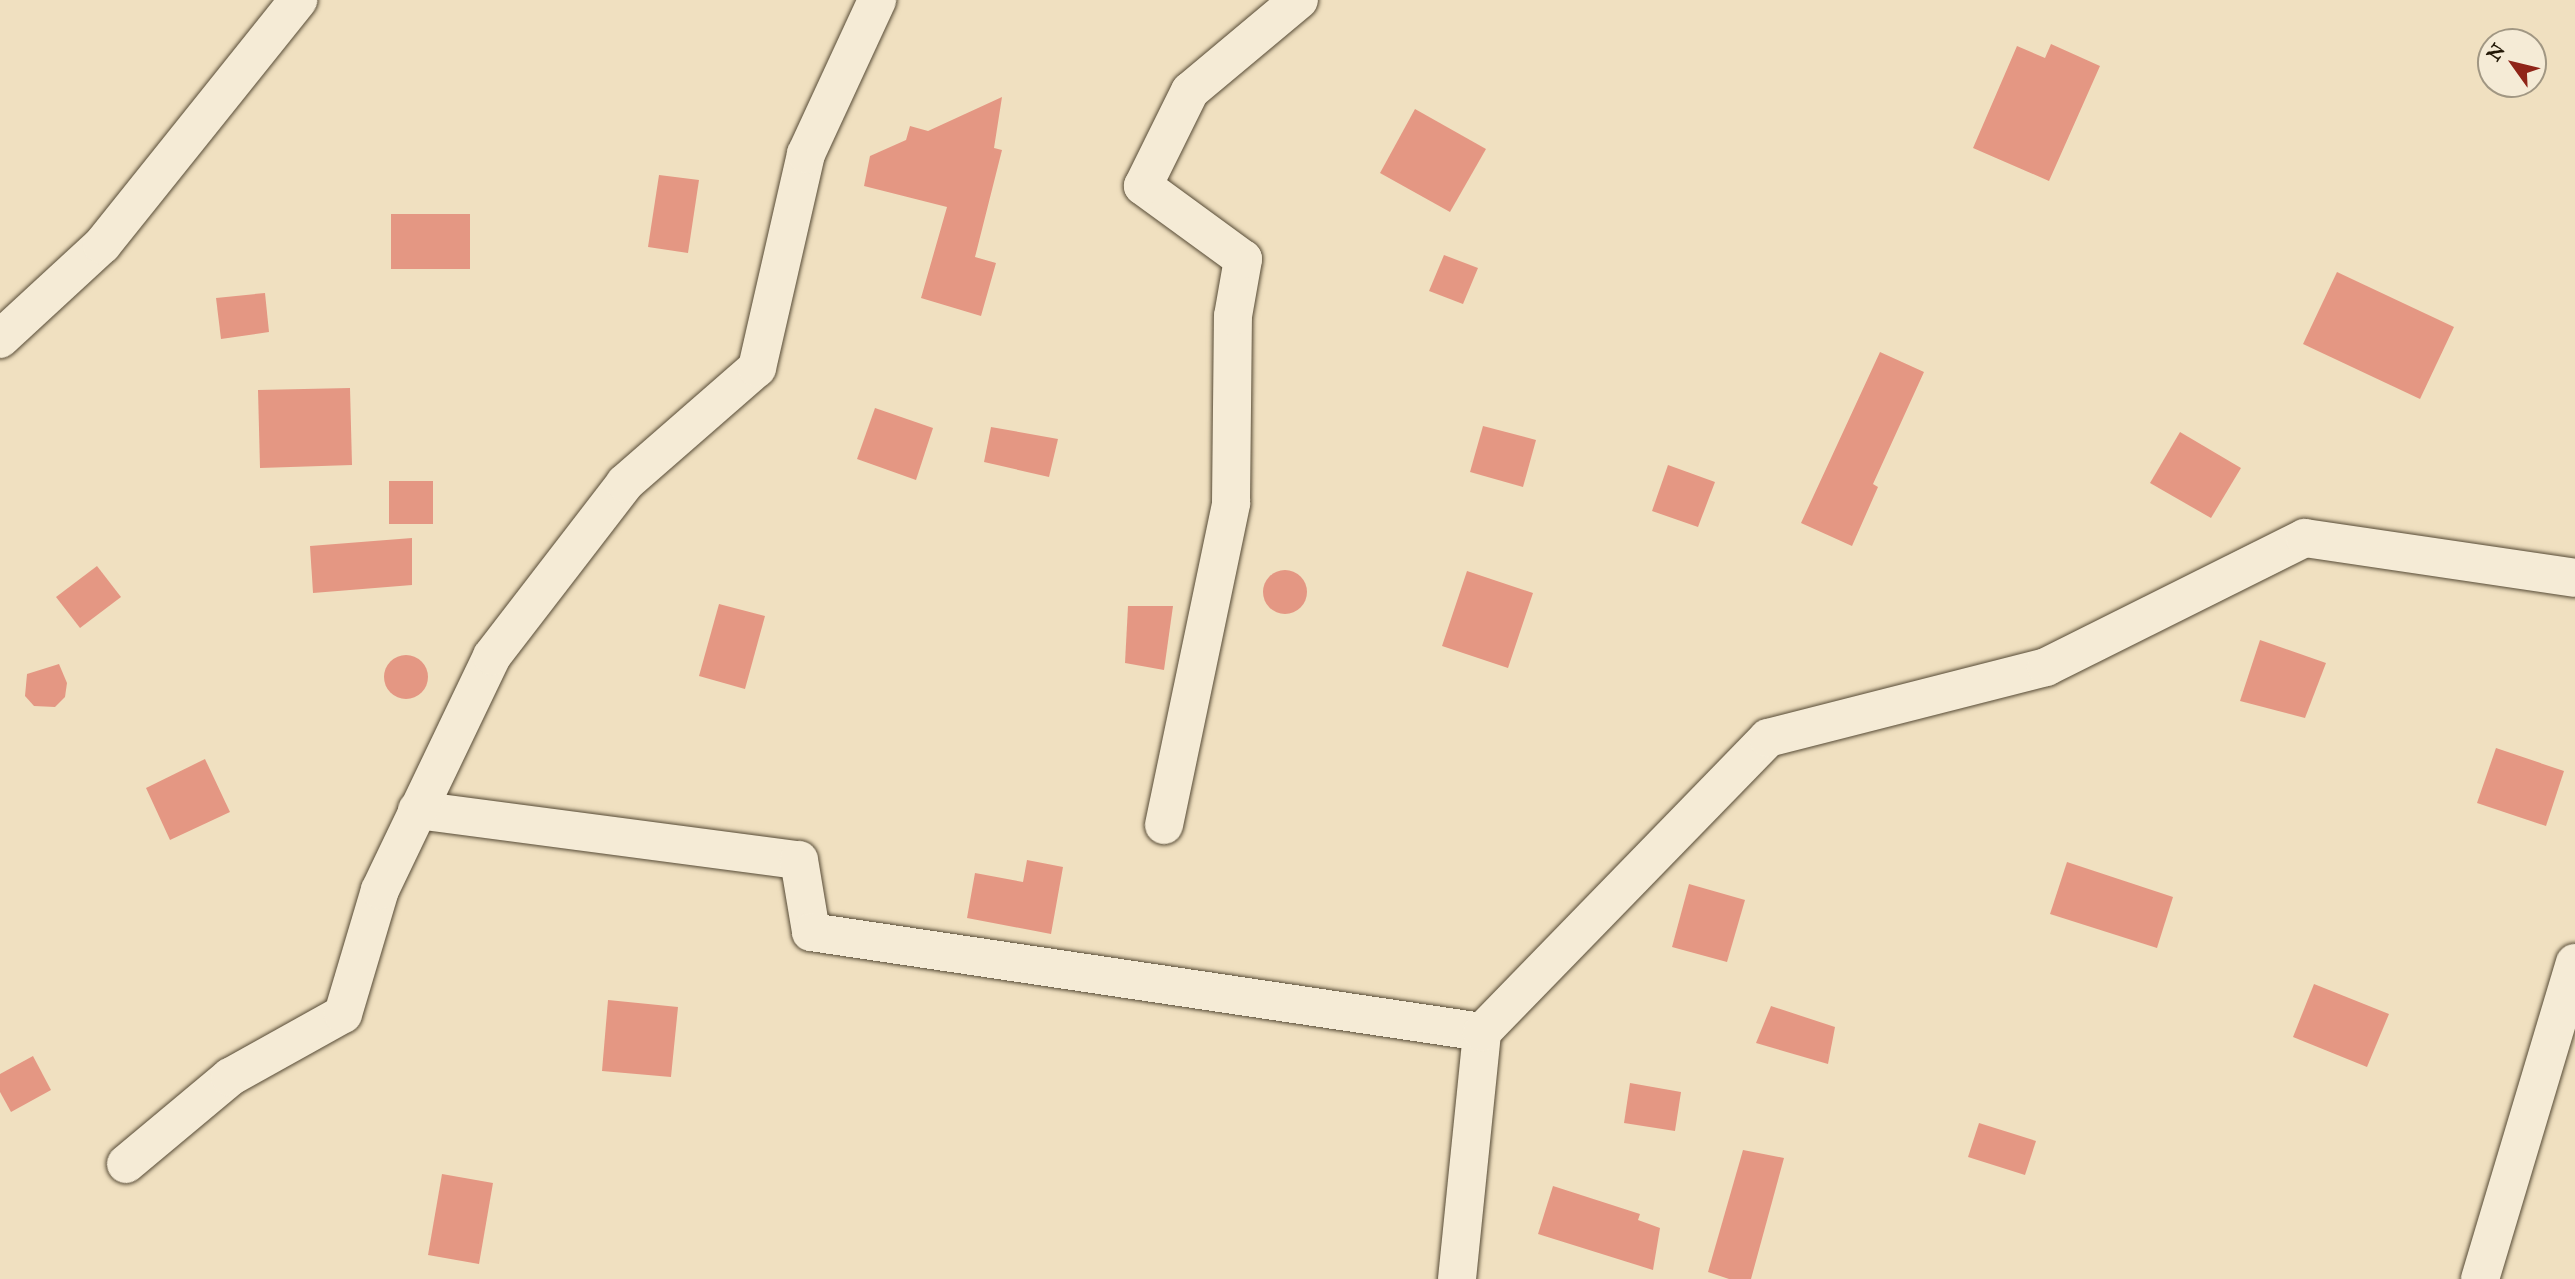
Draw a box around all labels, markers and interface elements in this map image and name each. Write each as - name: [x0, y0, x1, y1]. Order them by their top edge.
- north arrow: [2477, 28, 2547, 98]
- text: N: [2482, 39, 2510, 65]

